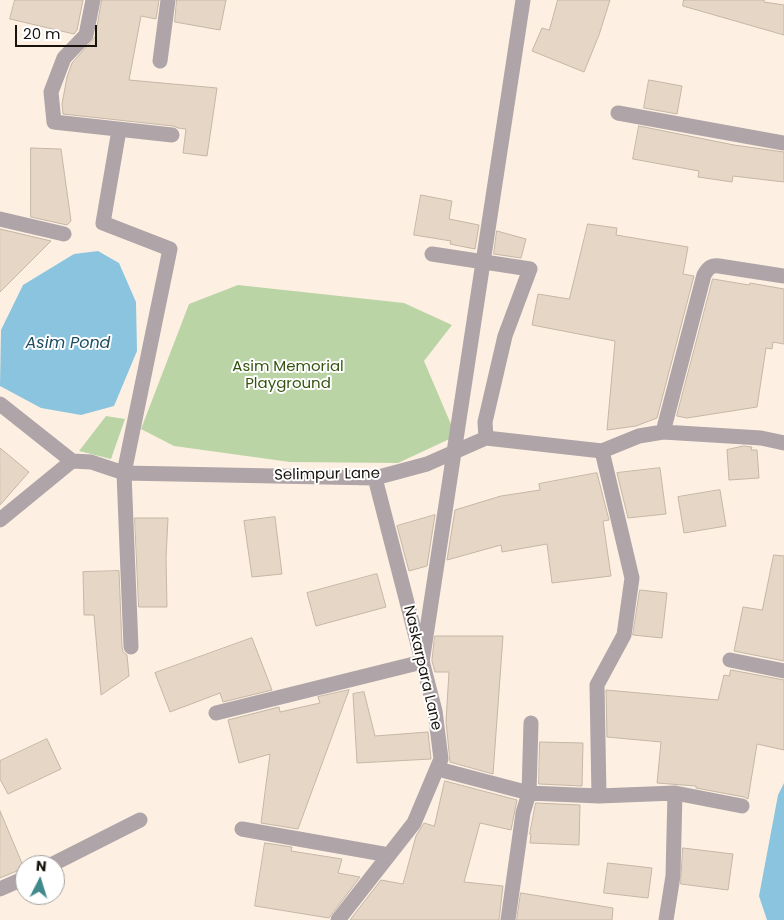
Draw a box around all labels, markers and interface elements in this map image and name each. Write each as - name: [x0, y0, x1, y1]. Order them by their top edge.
- scale bar: [18, 15, 100, 47]
- text: 20 m: [23, 23, 61, 44]
- water label: Asim Pond: [26, 334, 110, 354]
- park label: Asim Memorial Playground: [232, 358, 344, 393]
- street label: Selimpur Lane: [274, 465, 380, 485]
- street label: Naskarpara Lane: [399, 604, 445, 732]
- north arrow: [15, 855, 65, 905]
- text: N: [35, 856, 47, 876]

